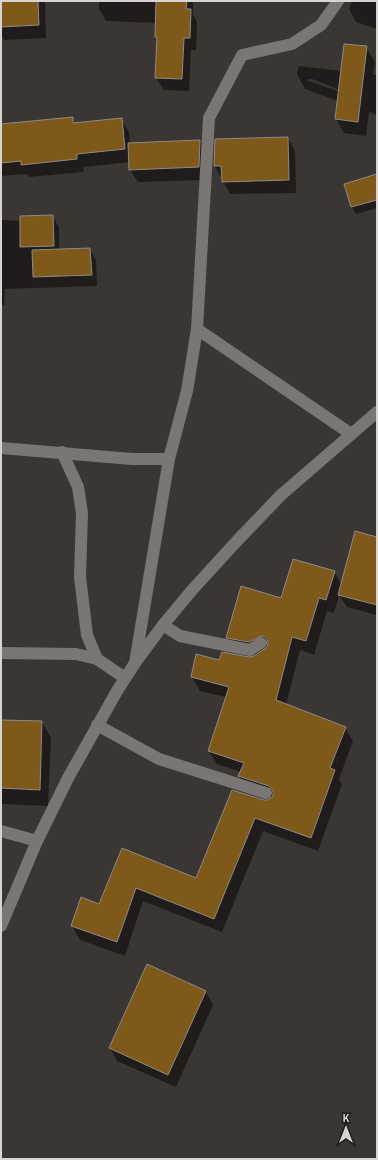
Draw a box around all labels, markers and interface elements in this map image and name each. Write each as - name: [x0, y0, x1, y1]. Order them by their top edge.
- north arrow: [326, 1108, 366, 1148]
- text: K: [343, 1111, 350, 1125]

